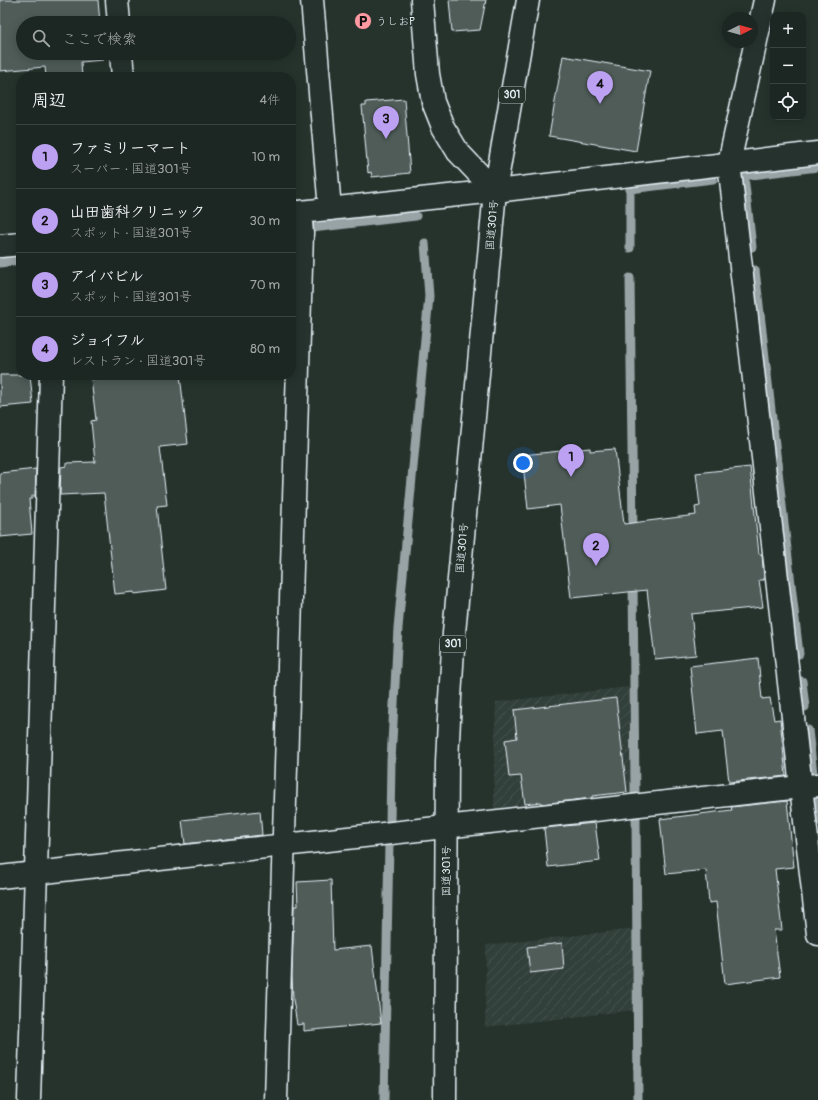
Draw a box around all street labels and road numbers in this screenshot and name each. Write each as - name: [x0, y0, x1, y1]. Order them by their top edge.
- road number: 301: [499, 87, 525, 103]
- street label: 国道301号: [483, 199, 501, 251]
- street label: 国道301号: [453, 522, 471, 574]
- road number: 301: [440, 636, 466, 652]
- street label: 国道301号: [440, 846, 453, 896]

